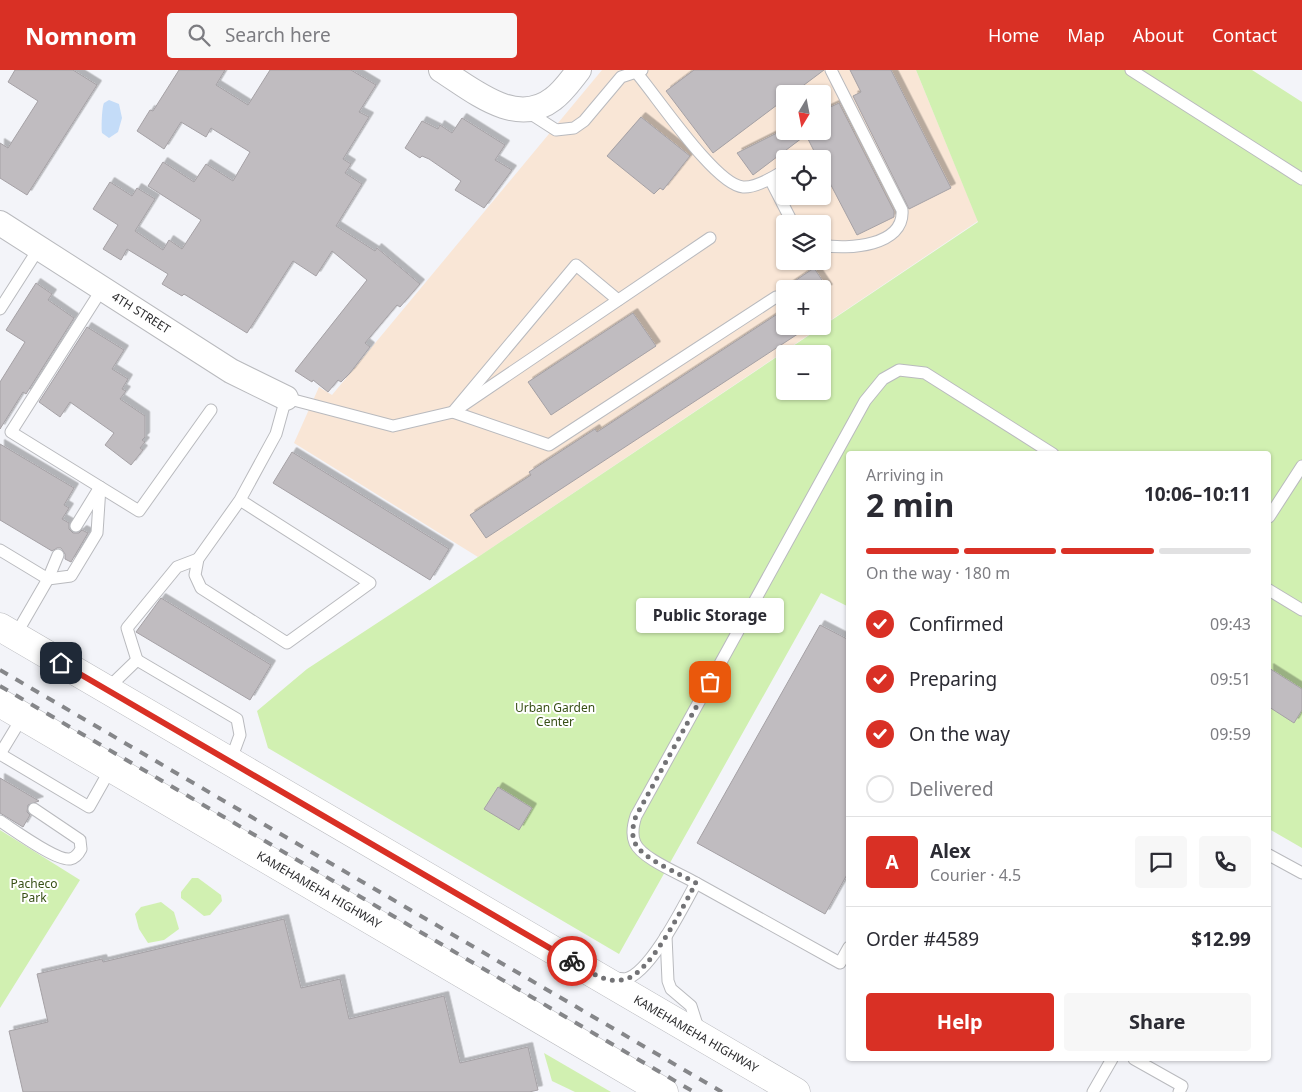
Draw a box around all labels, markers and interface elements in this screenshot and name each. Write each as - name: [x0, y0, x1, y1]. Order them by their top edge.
- search box: [167, 13, 517, 58]
- text: Nomnom: [25, 19, 137, 52]
- icon: search: [185, 21, 213, 49]
- text: Search here: [225, 22, 331, 48]
- text: Home: [988, 23, 1039, 47]
- text: Map: [1067, 23, 1105, 47]
- text: About: [1133, 23, 1184, 47]
- text: Contact: [1212, 23, 1277, 47]
- north arrow: [776, 85, 831, 140]
- map controls: [776, 85, 831, 400]
- button: locate: [776, 150, 831, 205]
- button: layers: [776, 215, 831, 270]
- button: +: [776, 280, 831, 335]
- street label: 4TH STREET: [109, 288, 174, 338]
- button: −: [776, 345, 831, 400]
- text: Arriving in: [866, 464, 944, 486]
- text: 10:06–10:11: [1144, 481, 1251, 507]
- text: 2 min: [866, 483, 954, 526]
- text: On the way · 180 m: [866, 562, 1010, 584]
- callout: Public Storage: [636, 597, 784, 632]
- text: Public Storage: [653, 604, 767, 626]
- icon: check: [866, 610, 894, 638]
- text: Confirmed: [909, 611, 1004, 637]
- text: 09:43: [1210, 613, 1251, 635]
- pin: [40, 642, 82, 684]
- icon: home: [47, 649, 75, 677]
- pin: [689, 661, 731, 703]
- icon: check: [866, 665, 894, 693]
- text: Preparing: [909, 666, 997, 692]
- icon: bag: [696, 668, 724, 696]
- text: 09:51: [1210, 668, 1251, 690]
- park label: Urban Garden Center: [515, 699, 595, 730]
- icon: check: [866, 720, 894, 748]
- text: On the way: [909, 721, 1010, 747]
- text: 09:59: [1210, 723, 1251, 745]
- text: Delivered: [909, 776, 994, 802]
- button: chat: [1135, 836, 1187, 888]
- button: phone: [1199, 836, 1251, 888]
- text: Alex: [930, 838, 971, 864]
- street label: KAMEHAMEHA HIGHWAY: [254, 847, 385, 932]
- text: A: [885, 849, 899, 875]
- text: Courier · 4.5: [930, 864, 1021, 886]
- park label: Pacheco Park: [11, 875, 57, 906]
- text: Order #4589: [866, 926, 979, 952]
- text: $12.99: [1191, 926, 1251, 952]
- courier: [547, 936, 597, 986]
- icon: bike: [558, 947, 586, 975]
- street label: KAMEHAMEHA HIGHWAY: [631, 991, 762, 1076]
- button: Help: [866, 993, 1054, 1051]
- button: Share: [1064, 993, 1251, 1051]

